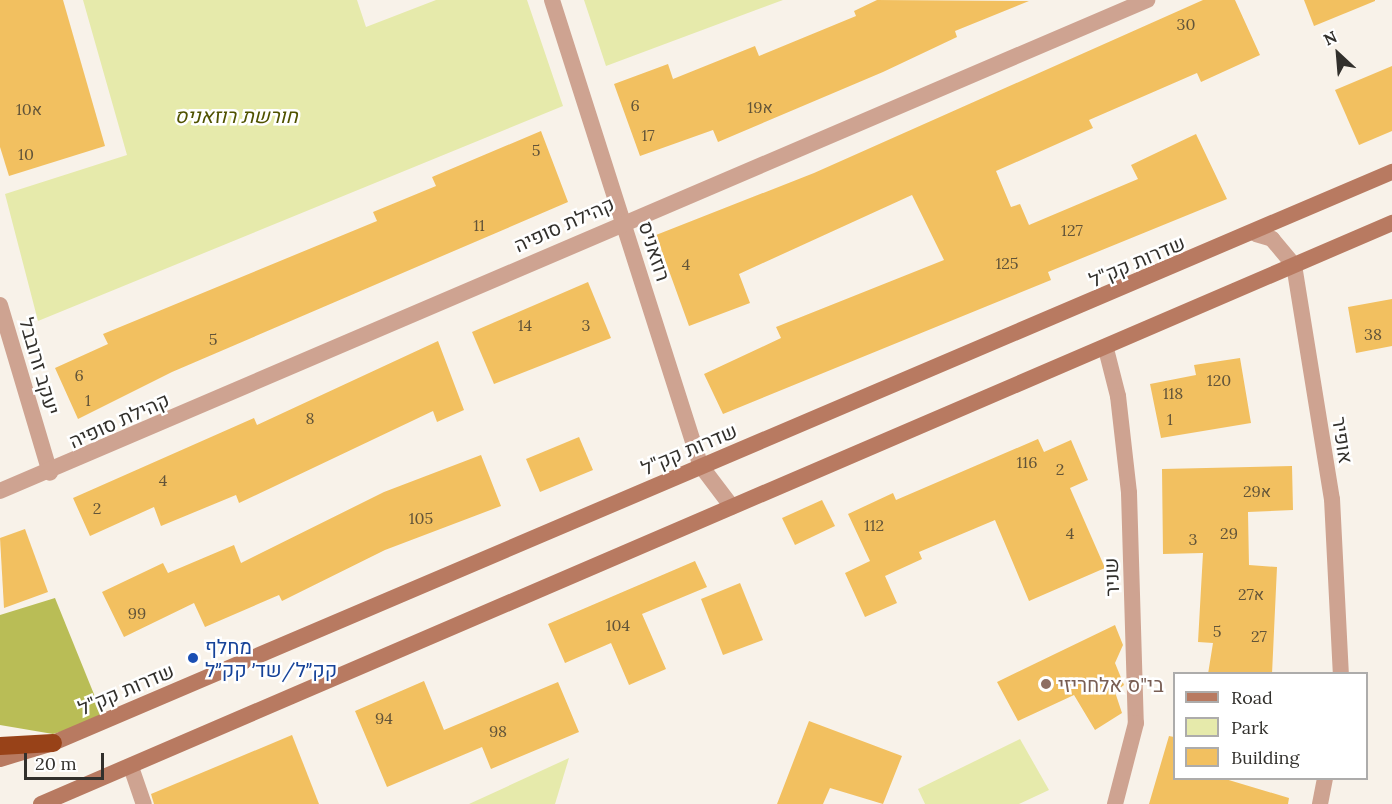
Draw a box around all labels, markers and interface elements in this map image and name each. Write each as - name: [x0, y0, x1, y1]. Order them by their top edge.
- house number: 30: [1177, 14, 1195, 34]
- north arrow: [1308, 24, 1368, 84]
- text: N: [1320, 26, 1340, 50]
- house number: 6: [630, 95, 640, 115]
- house number: 19א: [747, 97, 773, 117]
- house number: 10א: [16, 99, 42, 119]
- park label: חורשת רוזאניס: [174, 103, 298, 127]
- house number: 17: [641, 125, 655, 145]
- house number: 5: [532, 140, 540, 160]
- house number: 10: [18, 144, 34, 164]
- street label: קהילת סופיה: [510, 191, 618, 257]
- house number: 11: [473, 215, 485, 235]
- street label: רוזאניס: [634, 218, 676, 284]
- house number: 127: [1061, 220, 1083, 240]
- street label: שדרות קק"ל: [1085, 230, 1189, 292]
- house number: 125: [995, 253, 1019, 273]
- house number: 4: [682, 254, 690, 274]
- street label: יעקב זרובבל: [15, 315, 65, 417]
- house number: 14: [518, 315, 532, 335]
- house number: 3: [582, 315, 590, 335]
- house number: 38: [1364, 324, 1382, 344]
- house number: 5: [209, 329, 217, 349]
- house number: 6: [74, 365, 84, 385]
- house number: 120: [1207, 370, 1231, 390]
- house number: 118: [1163, 383, 1183, 403]
- street label: קהילת סופיה: [65, 387, 173, 453]
- house number: 1: [85, 390, 91, 410]
- house number: 8: [306, 408, 314, 428]
- house number: 1: [1167, 409, 1173, 429]
- street label: אופיר: [1327, 415, 1359, 465]
- street label: שדרות קק"ל: [637, 418, 741, 480]
- house number: 116: [1017, 452, 1037, 472]
- house number: 2: [1056, 459, 1064, 479]
- house number: 4: [159, 470, 167, 490]
- house number: 29א: [1243, 481, 1271, 501]
- house number: 2: [93, 498, 101, 518]
- house number: 105: [409, 508, 433, 528]
- house number: 112: [864, 515, 884, 535]
- house number: 4: [1066, 523, 1074, 543]
- house number: 29: [1220, 523, 1238, 543]
- house number: 3: [1189, 529, 1197, 549]
- street label: שניר: [1098, 557, 1124, 597]
- house number: 27א: [1238, 584, 1264, 604]
- house number: 99: [128, 603, 146, 623]
- house number: 104: [606, 615, 630, 635]
- house number: 5: [1213, 621, 1221, 641]
- house number: 27: [1251, 626, 1267, 646]
- place label: מחלף קק״ל/שד׳ קק״ל: [205, 634, 337, 681]
- marker: מחלף קק״ל/שד׳ קק״ל: [186, 651, 200, 665]
- street label: שדרות קק"ל: [74, 658, 178, 720]
- place label: בי"ס אלחריזי: [1058, 672, 1164, 696]
- legend: [1173, 672, 1368, 780]
- marker: בי"ס אלחריזי: [1039, 677, 1053, 691]
- text: Road: [1231, 686, 1273, 709]
- house number: 94: [375, 708, 393, 728]
- text: Park: [1231, 716, 1268, 739]
- house number: 98: [489, 721, 507, 741]
- scale bar: [27, 741, 106, 779]
- text: Building: [1231, 746, 1299, 769]
- text: 20 m: [35, 752, 77, 775]

